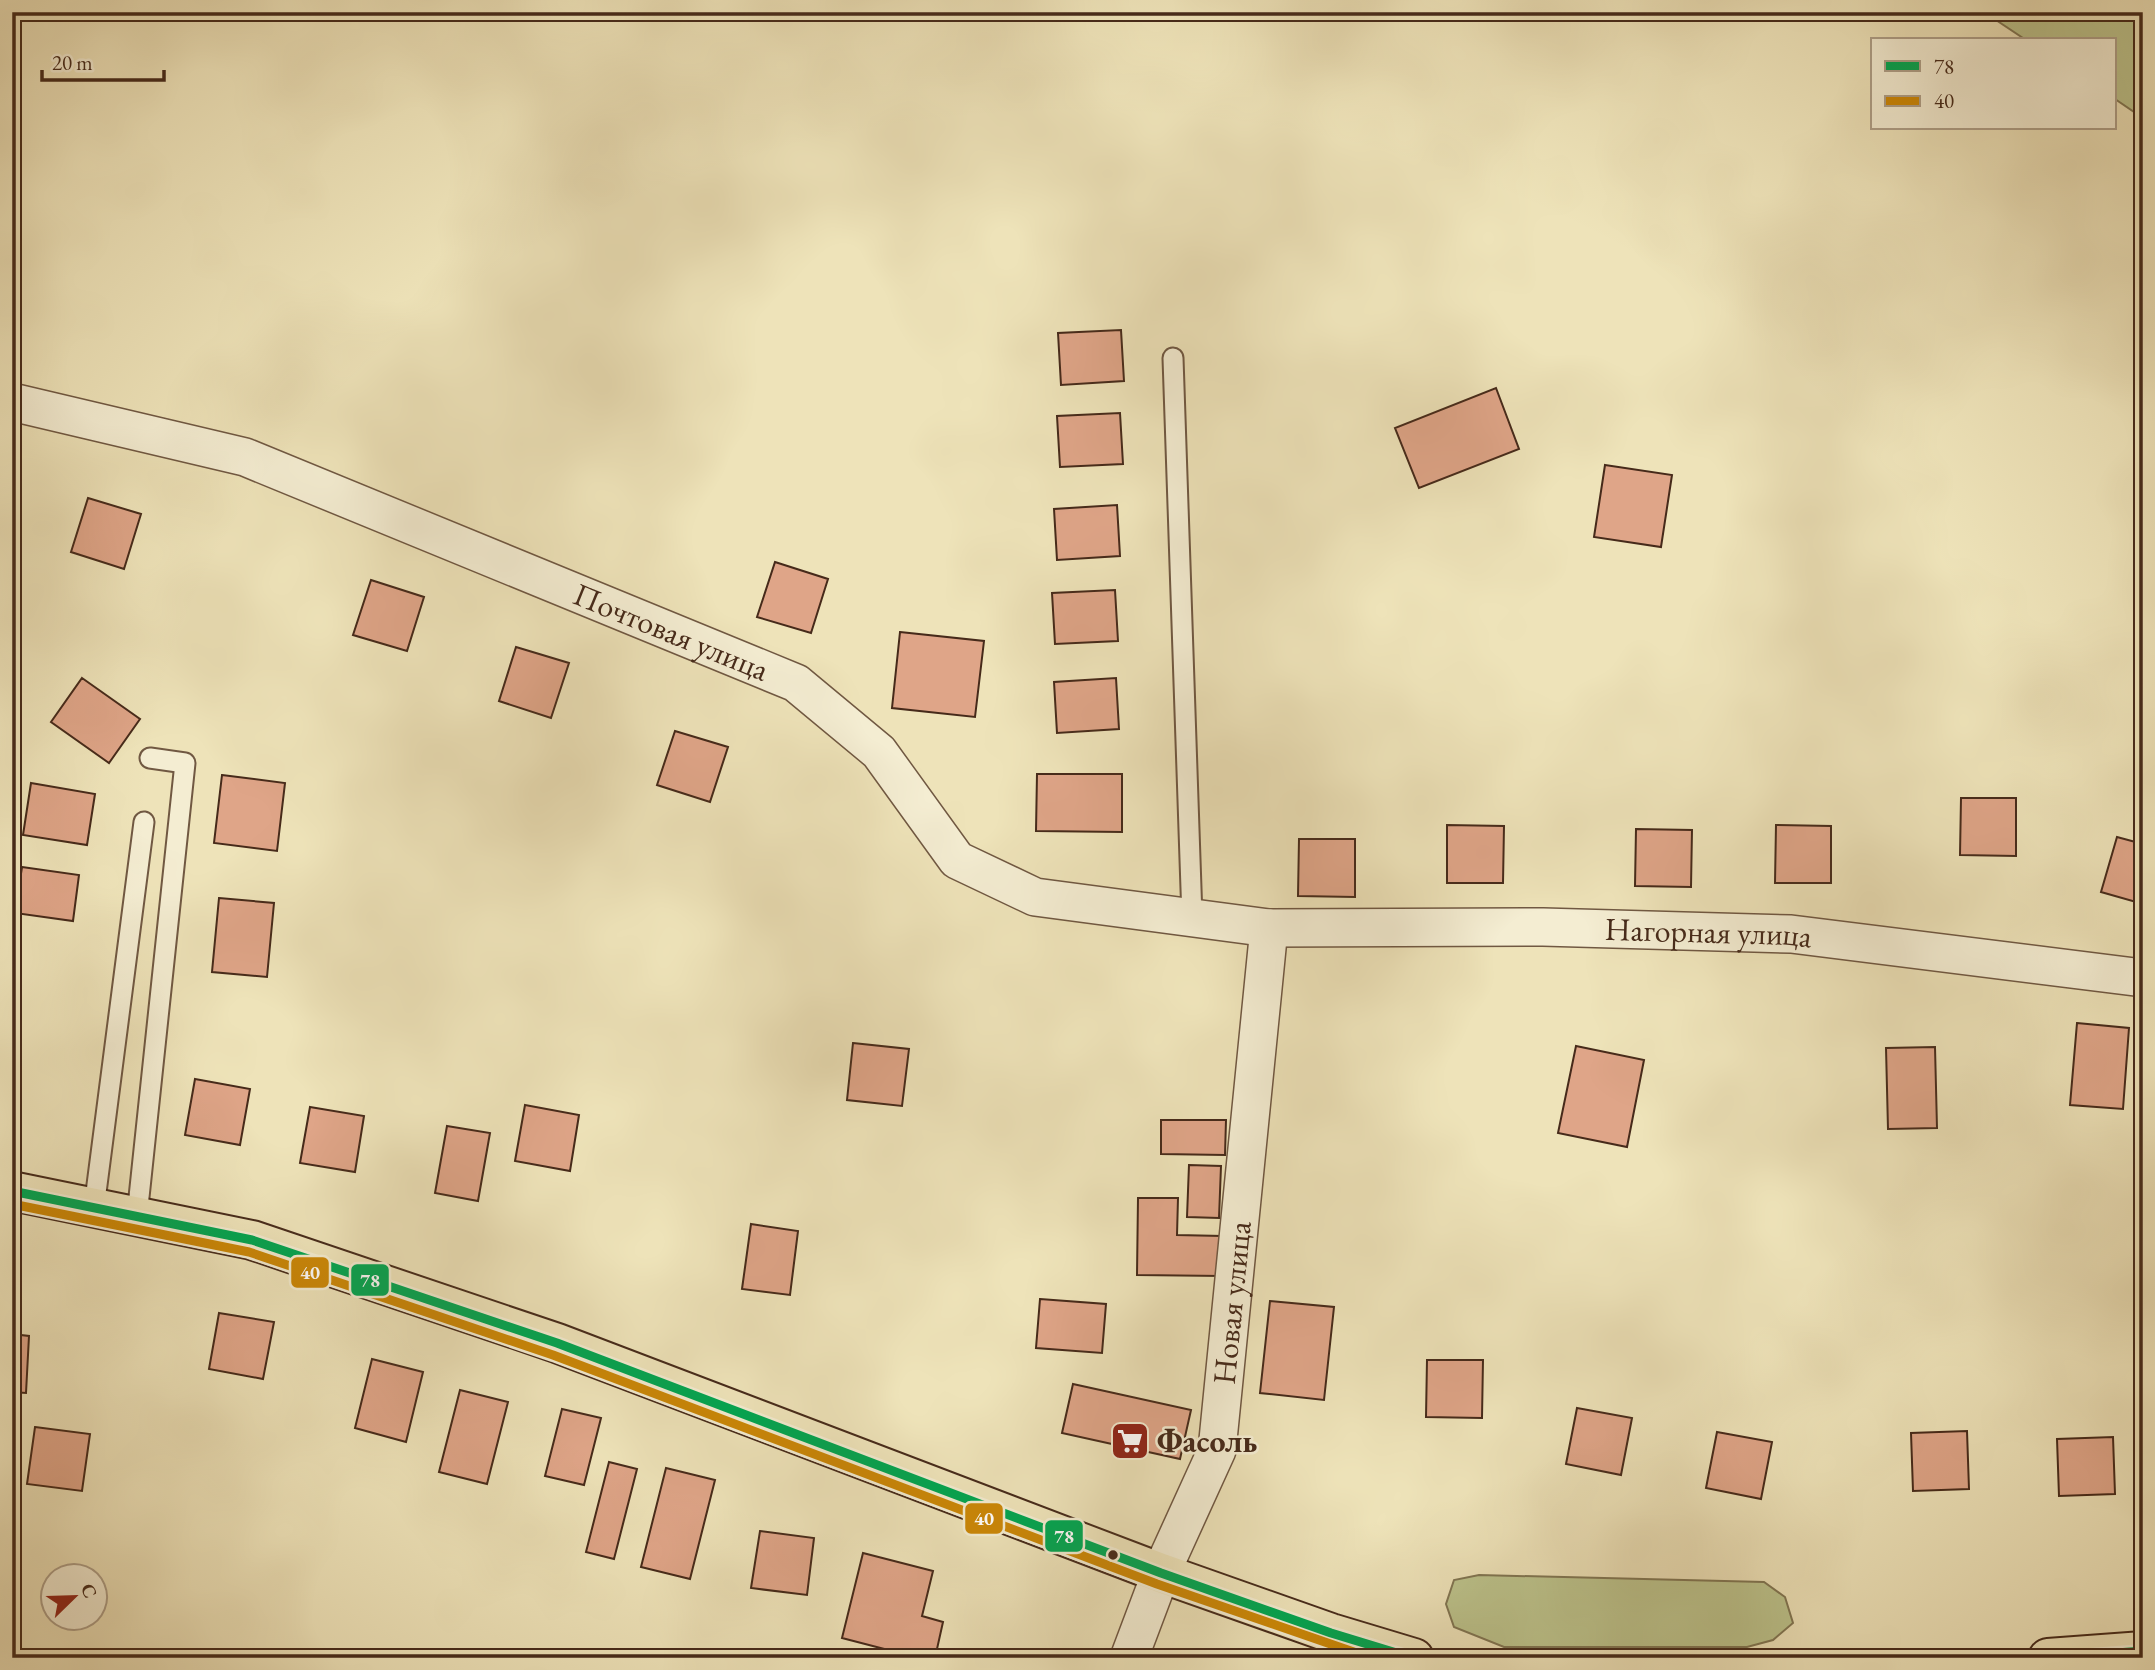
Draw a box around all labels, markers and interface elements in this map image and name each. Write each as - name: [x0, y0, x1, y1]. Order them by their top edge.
- scale bar: [42, 38, 164, 82]
- legend: [1871, 38, 2116, 130]
- text: 20 m: [52, 49, 93, 76]
- text: 78: [1934, 53, 1954, 80]
- text: 40: [1934, 87, 1954, 114]
- street label: Почтовая улица: [567, 573, 775, 691]
- street label: Нагорная улица: [1604, 908, 1815, 957]
- street label: Новая улица: [1203, 1219, 1261, 1386]
- line badge: 40: [290, 1256, 330, 1289]
- text: 40: [300, 1260, 320, 1285]
- line badge: 78: [350, 1263, 390, 1297]
- text: 78: [360, 1268, 380, 1293]
- supermarket icon: Фасоль: [1109, 1420, 1151, 1462]
- place label: Фасоль: [1157, 1420, 1257, 1462]
- line badge: 40: [964, 1502, 1004, 1535]
- text: 40: [974, 1506, 994, 1531]
- line badge: 78: [1044, 1519, 1084, 1553]
- text: 78: [1054, 1524, 1074, 1549]
- unlabelled marker: [1106, 1548, 1120, 1562]
- north arrow: [38, 1562, 108, 1632]
- text: С: [75, 1579, 103, 1602]

